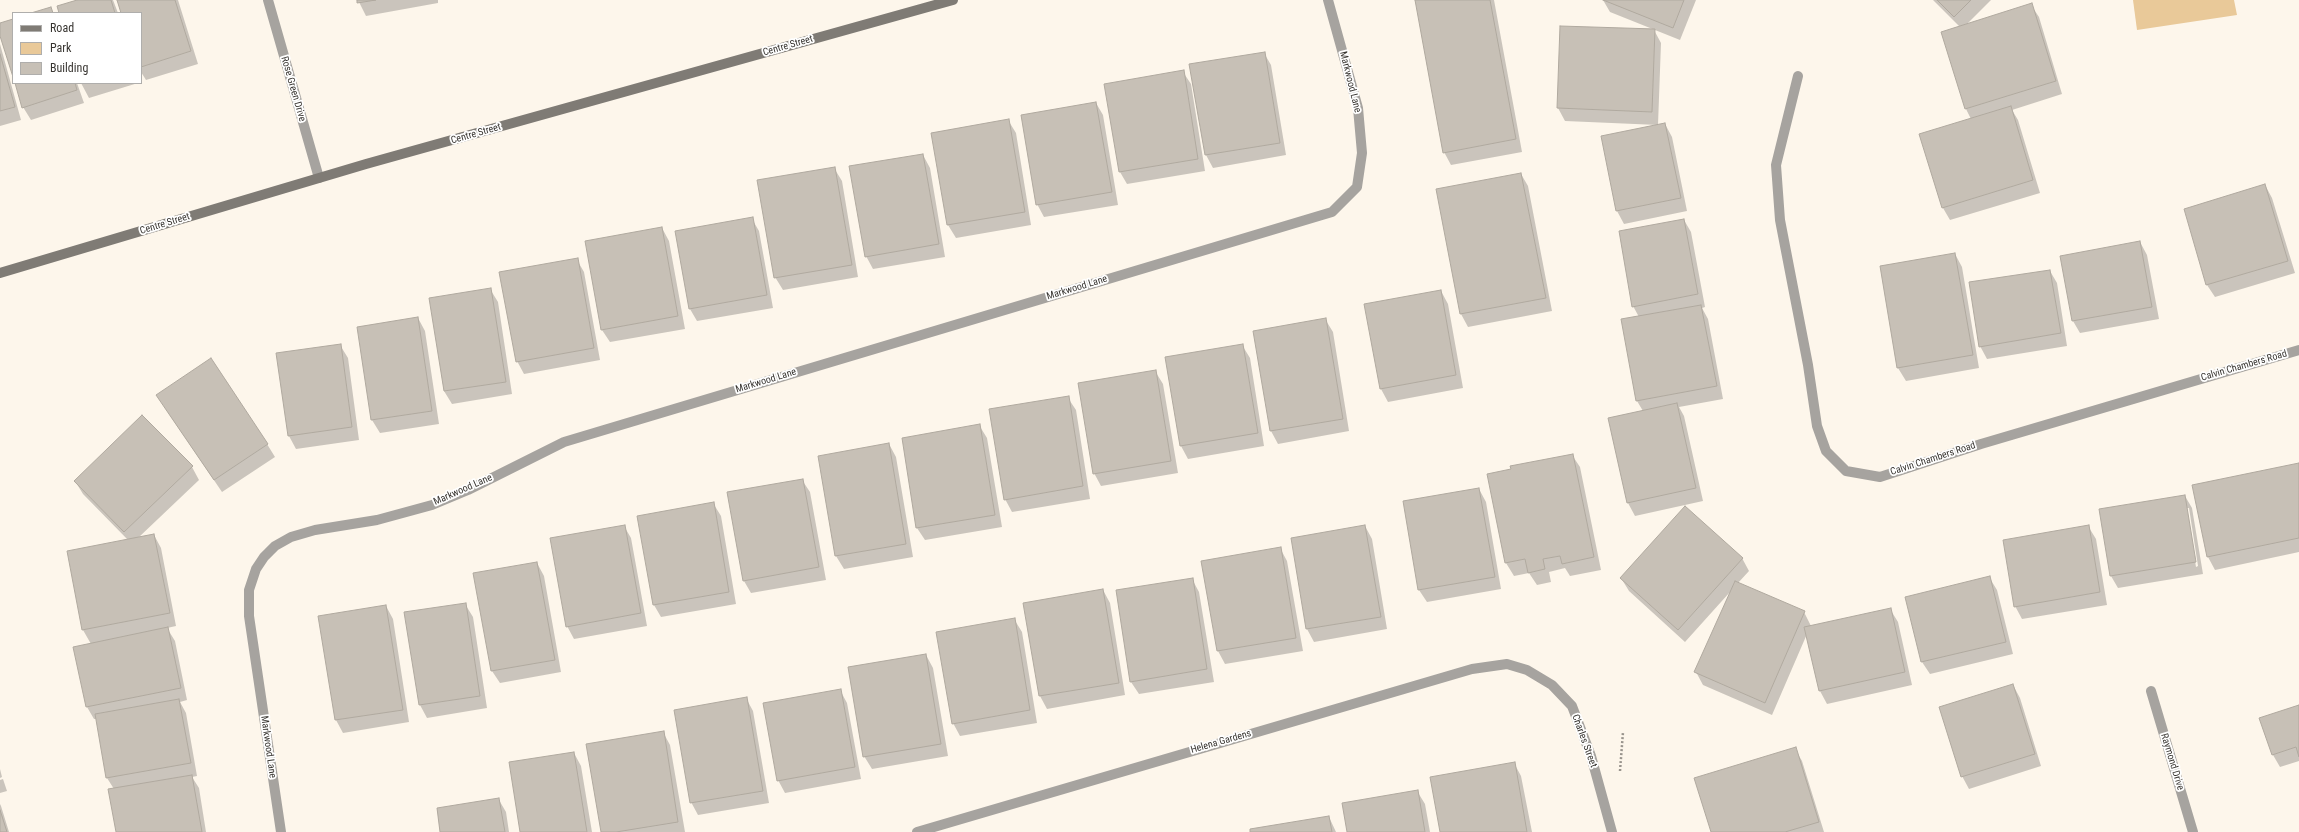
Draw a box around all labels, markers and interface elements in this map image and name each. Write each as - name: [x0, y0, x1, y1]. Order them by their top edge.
- legend: [12, 12, 142, 84]
- text: Road: [50, 21, 74, 35]
- street label: Centre Street: [762, 33, 814, 59]
- text: Park: [50, 41, 71, 55]
- street label: Markwood Lane: [1337, 50, 1363, 114]
- street label: Rose Green Drive: [278, 55, 308, 123]
- text: Building: [50, 61, 88, 75]
- street label: Centre Street: [450, 121, 502, 147]
- street label: Centre Street: [139, 211, 191, 237]
- street label: Markwood Lane: [1045, 273, 1109, 303]
- street label: Calvin Chambers Road: [2200, 348, 2288, 384]
- street label: Markwood Lane: [734, 366, 798, 396]
- street label: Calvin Chambers Road: [1889, 440, 1977, 478]
- street label: Markwood Lane: [432, 472, 494, 508]
- street label: Charles Street: [1569, 713, 1599, 769]
- street label: Markwood Lane: [258, 715, 278, 779]
- street label: Helena Gardens: [1189, 728, 1253, 756]
- street label: Raymond Drive: [2158, 732, 2186, 792]

